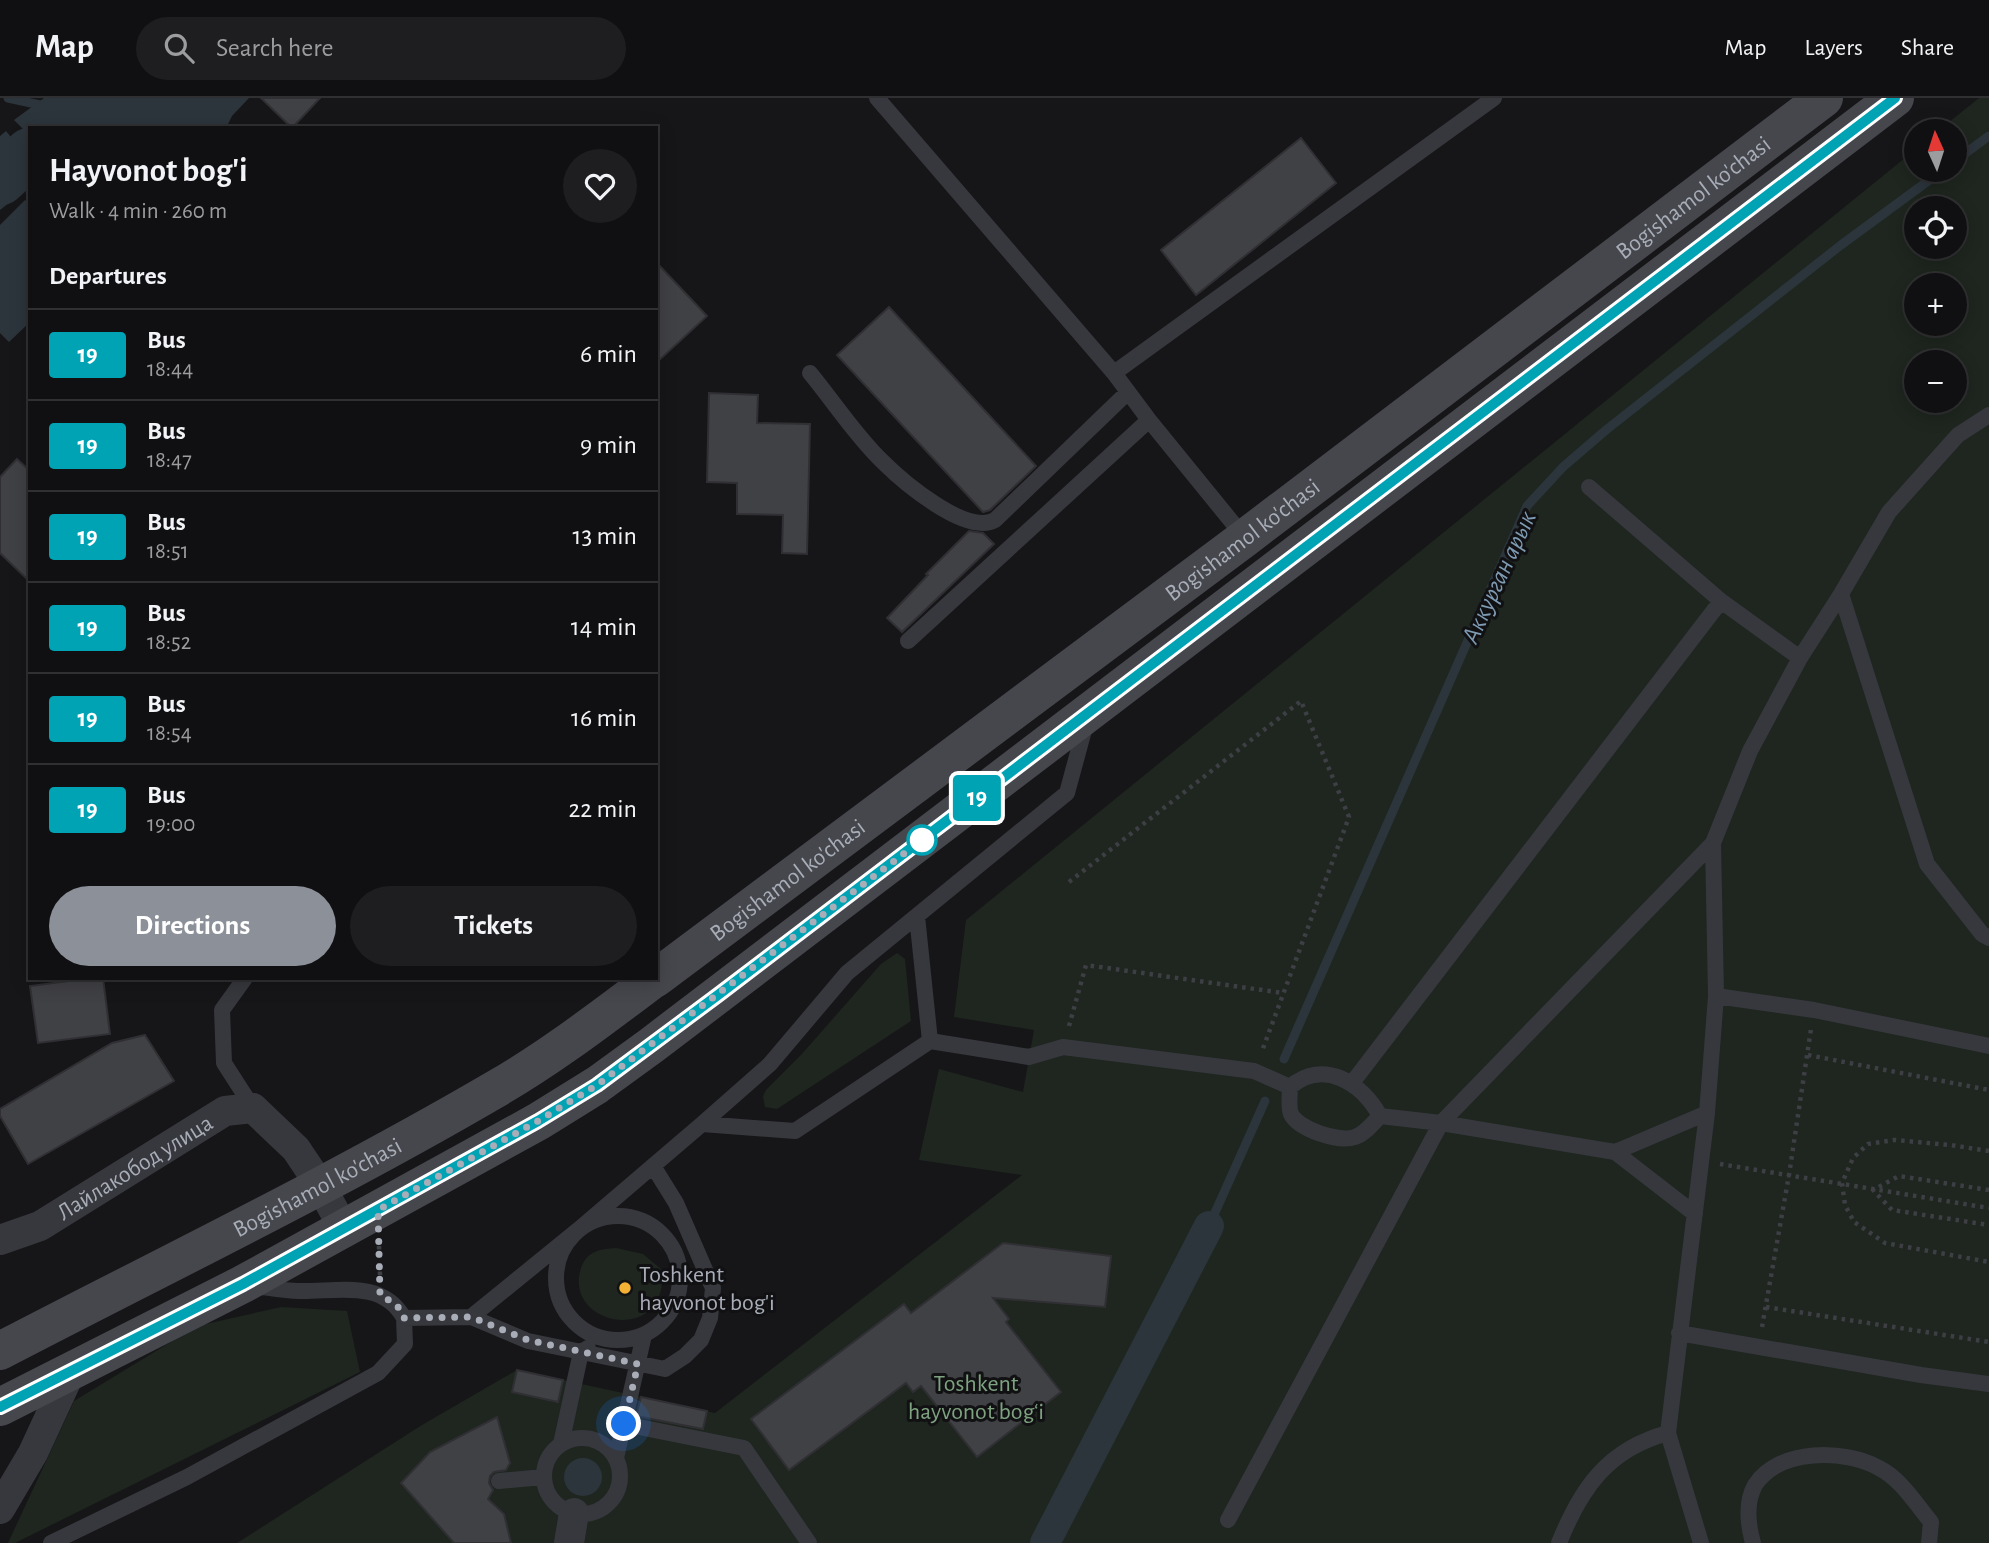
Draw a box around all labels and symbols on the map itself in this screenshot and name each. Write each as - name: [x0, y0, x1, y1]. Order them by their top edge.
- north arrow: [1904, 119, 1967, 182]
- street label: Bogishamol ko'chasi: [1612, 132, 1775, 264]
- street label: Bogishamol ko'chasi: [1161, 475, 1325, 606]
- water label: Аккурган арык: [1456, 507, 1541, 649]
- line badge: 19: [946, 775, 1009, 821]
- street label: Bogishamol ko'chasi: [706, 815, 870, 946]
- unlabelled marker: [907, 825, 937, 855]
- street label: Лайлакобод улица: [53, 1111, 217, 1225]
- street label: Bogishamol ko'chasi: [230, 1134, 406, 1242]
- place label: Toshkent hayvonot bog'i: [639, 1263, 775, 1315]
- marker: Toshkent hayvonot bog'i: [617, 1280, 633, 1296]
- park label: Toshkent hayvonot bogʻi: [908, 1372, 1044, 1424]
- your location: [606, 1406, 641, 1441]

